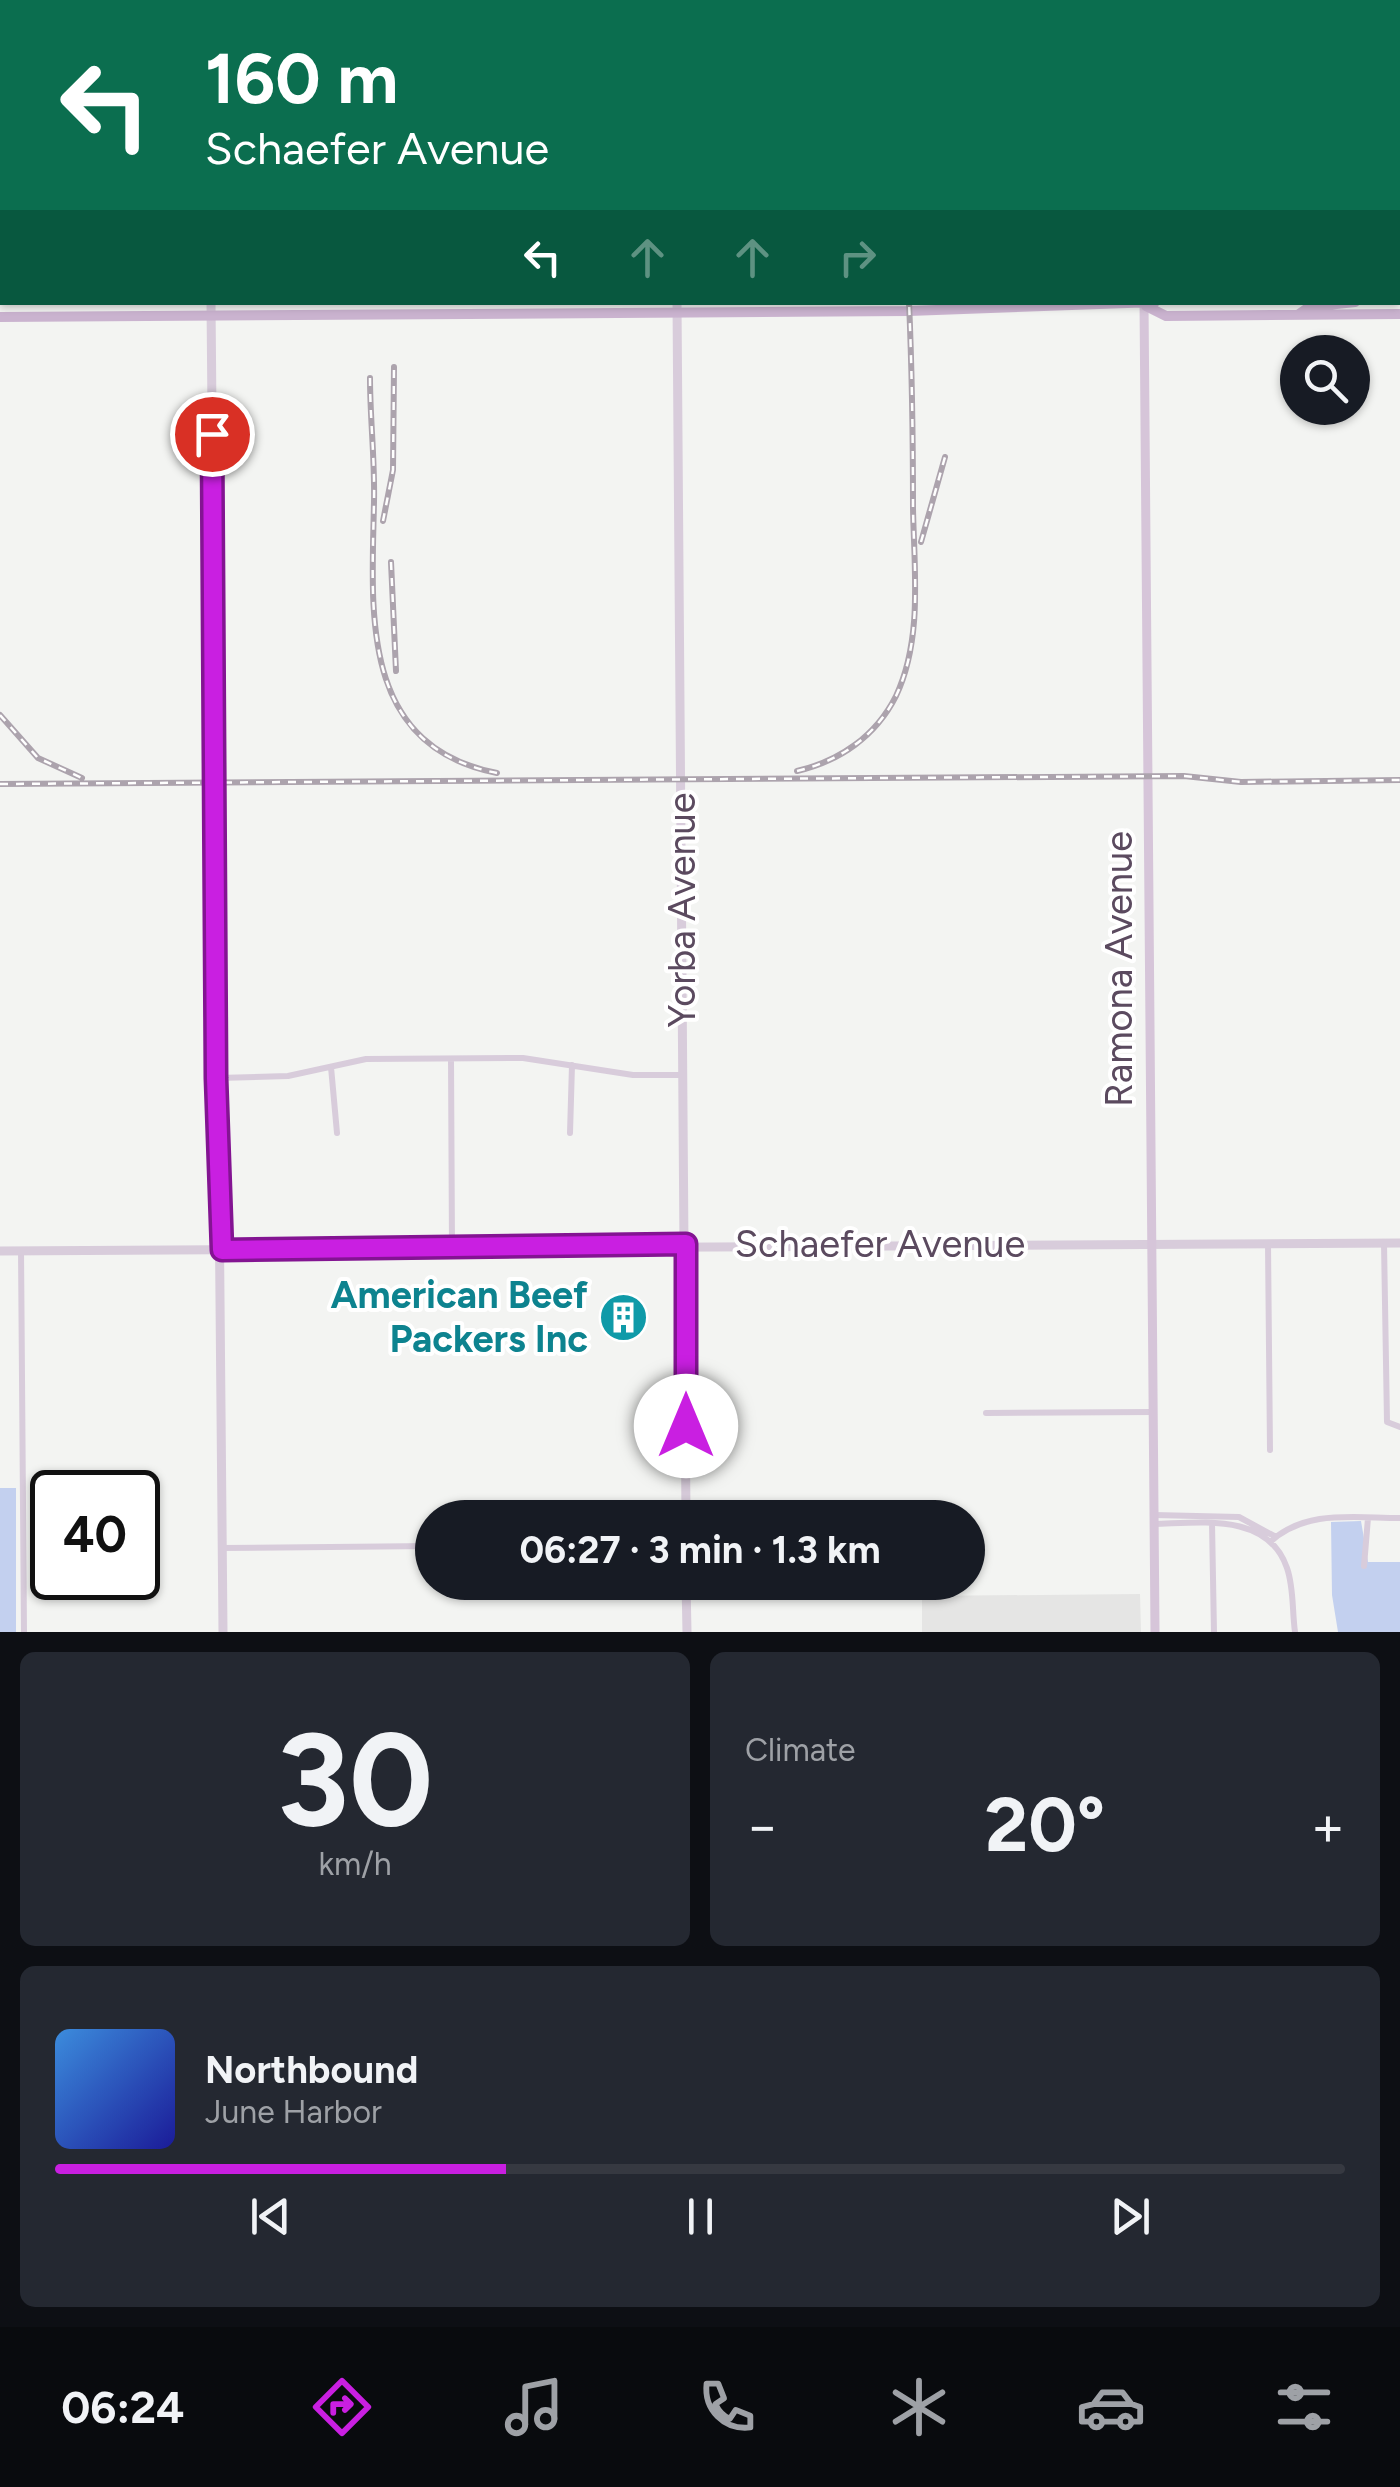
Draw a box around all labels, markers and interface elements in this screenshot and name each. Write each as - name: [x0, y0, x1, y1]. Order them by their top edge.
- text: 160 m: [205, 36, 398, 121]
- icon: left: [40, 40, 170, 170]
- text: Schaefer Avenue: [205, 121, 549, 175]
- icon: left: [515, 230, 570, 285]
- icon: ahead: [620, 230, 675, 285]
- icon: ahead: [725, 230, 780, 285]
- icon: right: [830, 230, 885, 285]
- map controls: [1280, 335, 1370, 425]
- button: search: [1280, 335, 1370, 425]
- pin: [170, 392, 255, 477]
- icon: arrive: [185, 407, 240, 462]
- street label: Yorba Avenue: [659, 792, 705, 1028]
- street label: Ramona Avenue: [1096, 831, 1142, 1107]
- street label: Schaefer Avenue: [735, 1221, 1025, 1267]
- place label: American Beef Packers Inc: [330, 1272, 588, 1362]
- building icon: American Beef Packers Inc: [597, 1291, 649, 1343]
- position arrow: [634, 1374, 738, 1478]
- speed limit sign: 40: [30, 1470, 160, 1600]
- text: 06:27 · 3 min · 1.3 km: [519, 1527, 881, 1573]
- text: 30: [277, 1702, 433, 1858]
- text: Climate: [745, 1731, 856, 1769]
- text: 20°: [985, 1780, 1105, 1870]
- text: −: [745, 1793, 779, 1859]
- text: +: [1311, 1793, 1345, 1859]
- text: km/h: [318, 1845, 392, 1883]
- text: Northbound: [205, 2047, 418, 2093]
- text: June Harbor: [205, 2093, 382, 2131]
- icon: previous: [243, 2189, 298, 2244]
- icon: pause: [673, 2189, 728, 2244]
- icon: next: [1103, 2189, 1158, 2244]
- icon: directions: [307, 2372, 377, 2442]
- icon: music: [499, 2372, 569, 2442]
- icon: phone: [692, 2372, 762, 2442]
- icon: climate: [884, 2372, 954, 2442]
- icon: car: [1076, 2372, 1146, 2442]
- icon: filters: [1269, 2372, 1339, 2442]
- text: 06:24: [61, 2380, 185, 2434]

